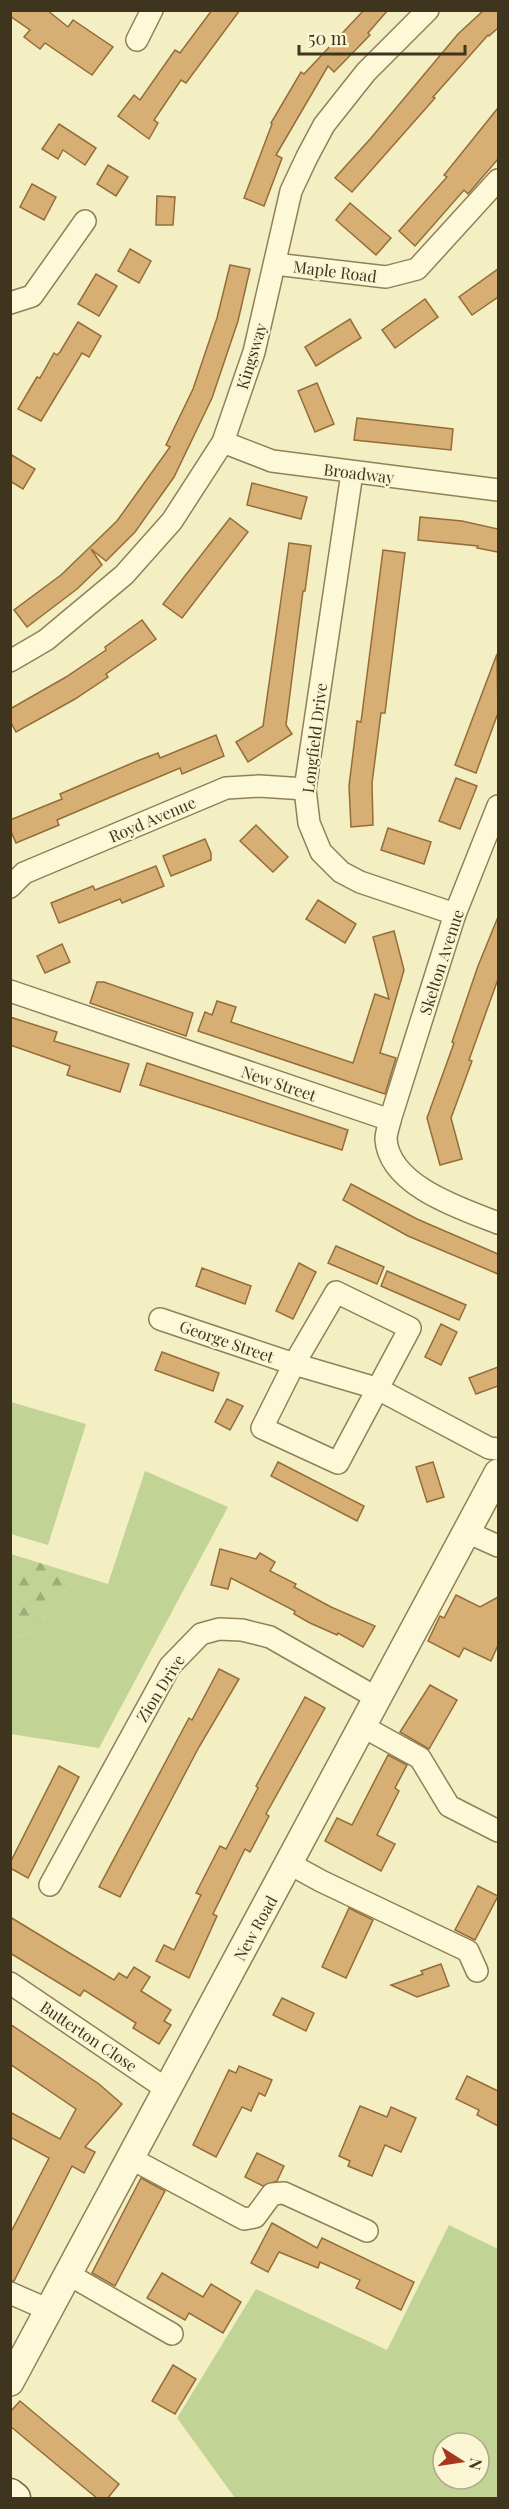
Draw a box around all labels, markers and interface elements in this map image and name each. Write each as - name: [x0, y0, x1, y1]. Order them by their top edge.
- scale bar: [299, 18, 466, 56]
- text: 50 m: [308, 26, 347, 50]
- street label: Maple Road: [292, 255, 378, 287]
- street label: Kingsway: [231, 320, 271, 392]
- street label: Broadway: [323, 458, 395, 488]
- street label: Longfield Drive: [297, 682, 331, 794]
- street label: Royd Avenue: [105, 791, 199, 847]
- street label: Skelton Avenue: [414, 906, 468, 1018]
- street label: New Street: [239, 1060, 320, 1106]
- street label: George Street: [177, 1315, 277, 1367]
- street label: Zion Drive: [131, 1650, 189, 1726]
- street label: New Road: [229, 1892, 281, 1964]
- street label: Butterton Close: [36, 1996, 142, 2076]
- north arrow: [431, 2431, 491, 2491]
- text: N: [465, 2456, 488, 2472]

